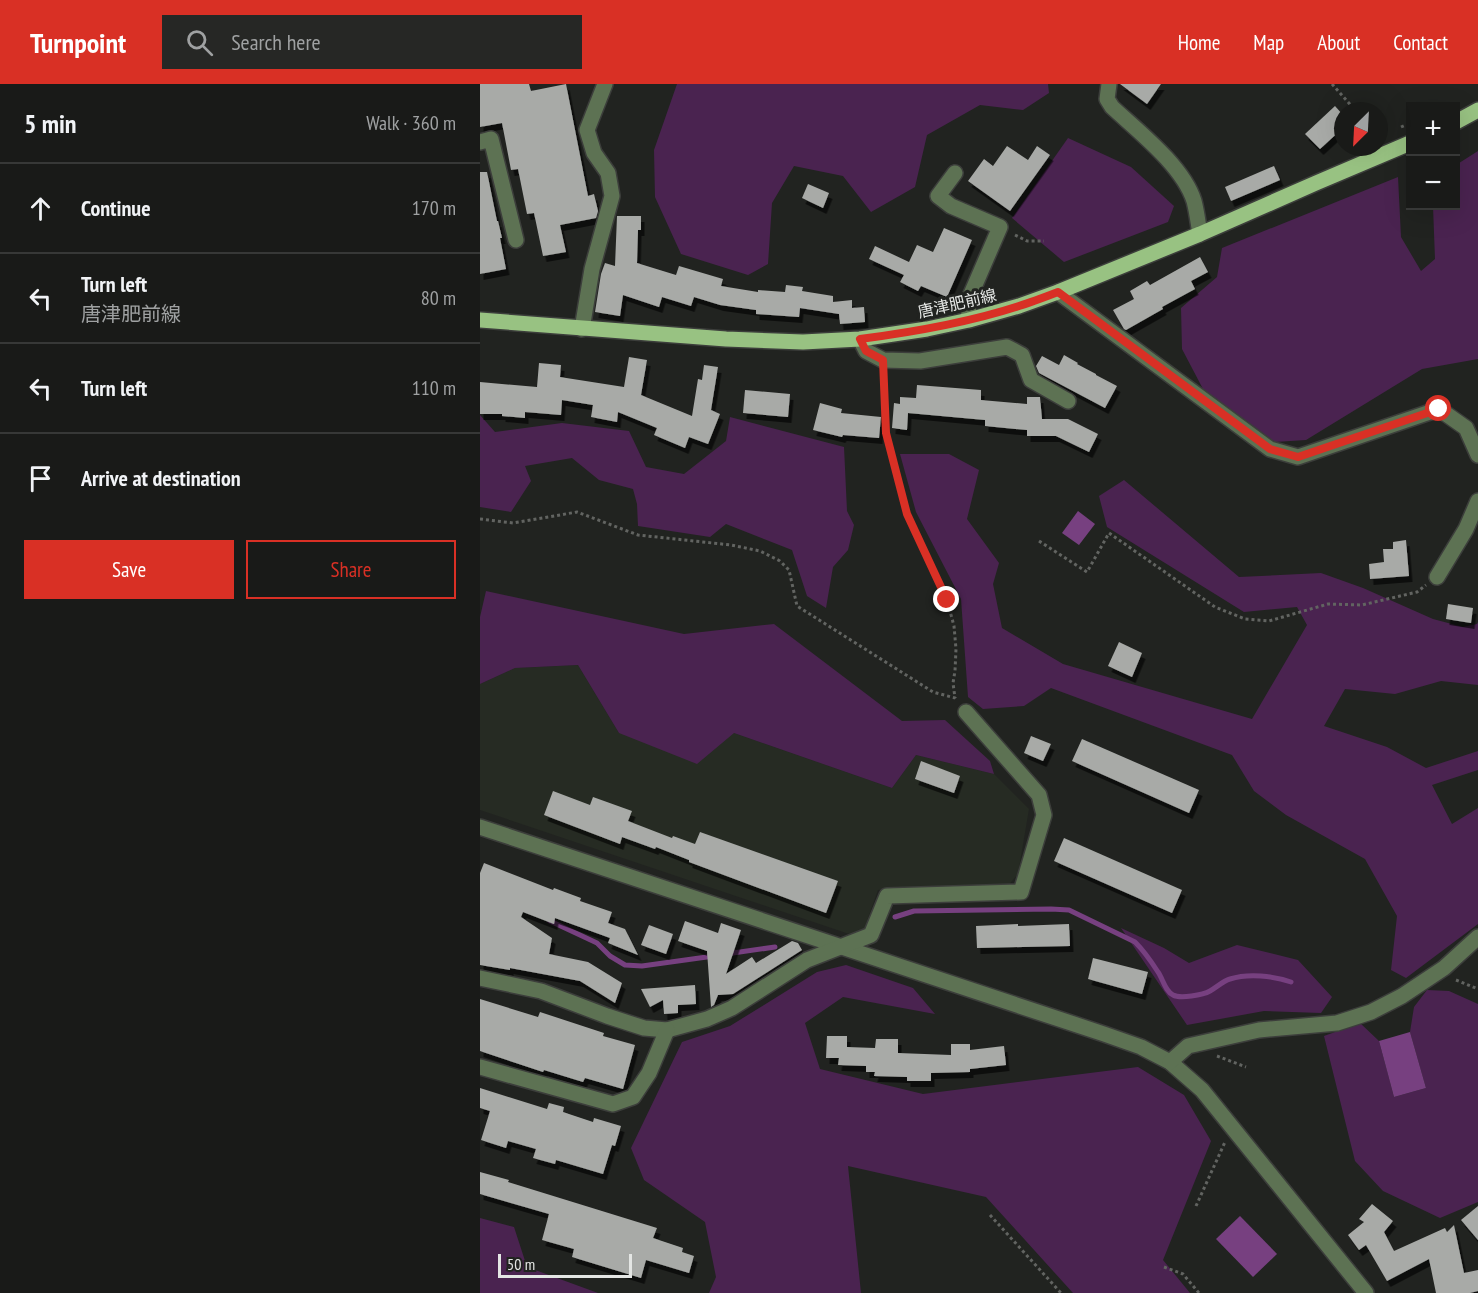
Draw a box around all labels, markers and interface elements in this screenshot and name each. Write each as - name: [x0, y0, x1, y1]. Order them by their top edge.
- search box: [162, 15, 582, 69]
- text: Turnpoint: [30, 24, 126, 61]
- icon: search: [183, 26, 216, 59]
- text: Search here: [231, 28, 321, 56]
- text: Home: [1178, 29, 1220, 56]
- text: Map: [1253, 29, 1284, 56]
- text: About: [1317, 29, 1360, 56]
- text: Contact: [1393, 29, 1448, 56]
- north arrow: [1334, 102, 1388, 156]
- map controls: [1406, 102, 1460, 210]
- button: +: [1406, 102, 1460, 156]
- text: 5 min: [24, 107, 77, 140]
- text: Walk · 360 m: [366, 110, 456, 136]
- button: −: [1406, 156, 1460, 210]
- icon: ahead: [24, 192, 57, 225]
- text: Continue: [81, 194, 151, 222]
- text: 170 m: [412, 195, 456, 221]
- text: Turn left: [81, 270, 147, 298]
- icon: left: [24, 282, 57, 315]
- street label: 唐津肥前線: [916, 284, 998, 322]
- text: 80 m: [421, 285, 456, 311]
- text: 唐津肥前線: [81, 301, 181, 327]
- icon: left: [24, 372, 57, 405]
- text: Turn left: [81, 374, 147, 402]
- text: 110 m: [412, 375, 456, 401]
- route start: [1425, 395, 1451, 421]
- icon: arrive: [24, 462, 57, 495]
- text: Arrive at destination: [81, 464, 241, 492]
- button: Save: [24, 540, 234, 599]
- button: Share: [246, 540, 456, 599]
- route end: [933, 586, 959, 612]
- scale bar: [498, 1251, 632, 1278]
- text: 50 m: [507, 1254, 535, 1274]

